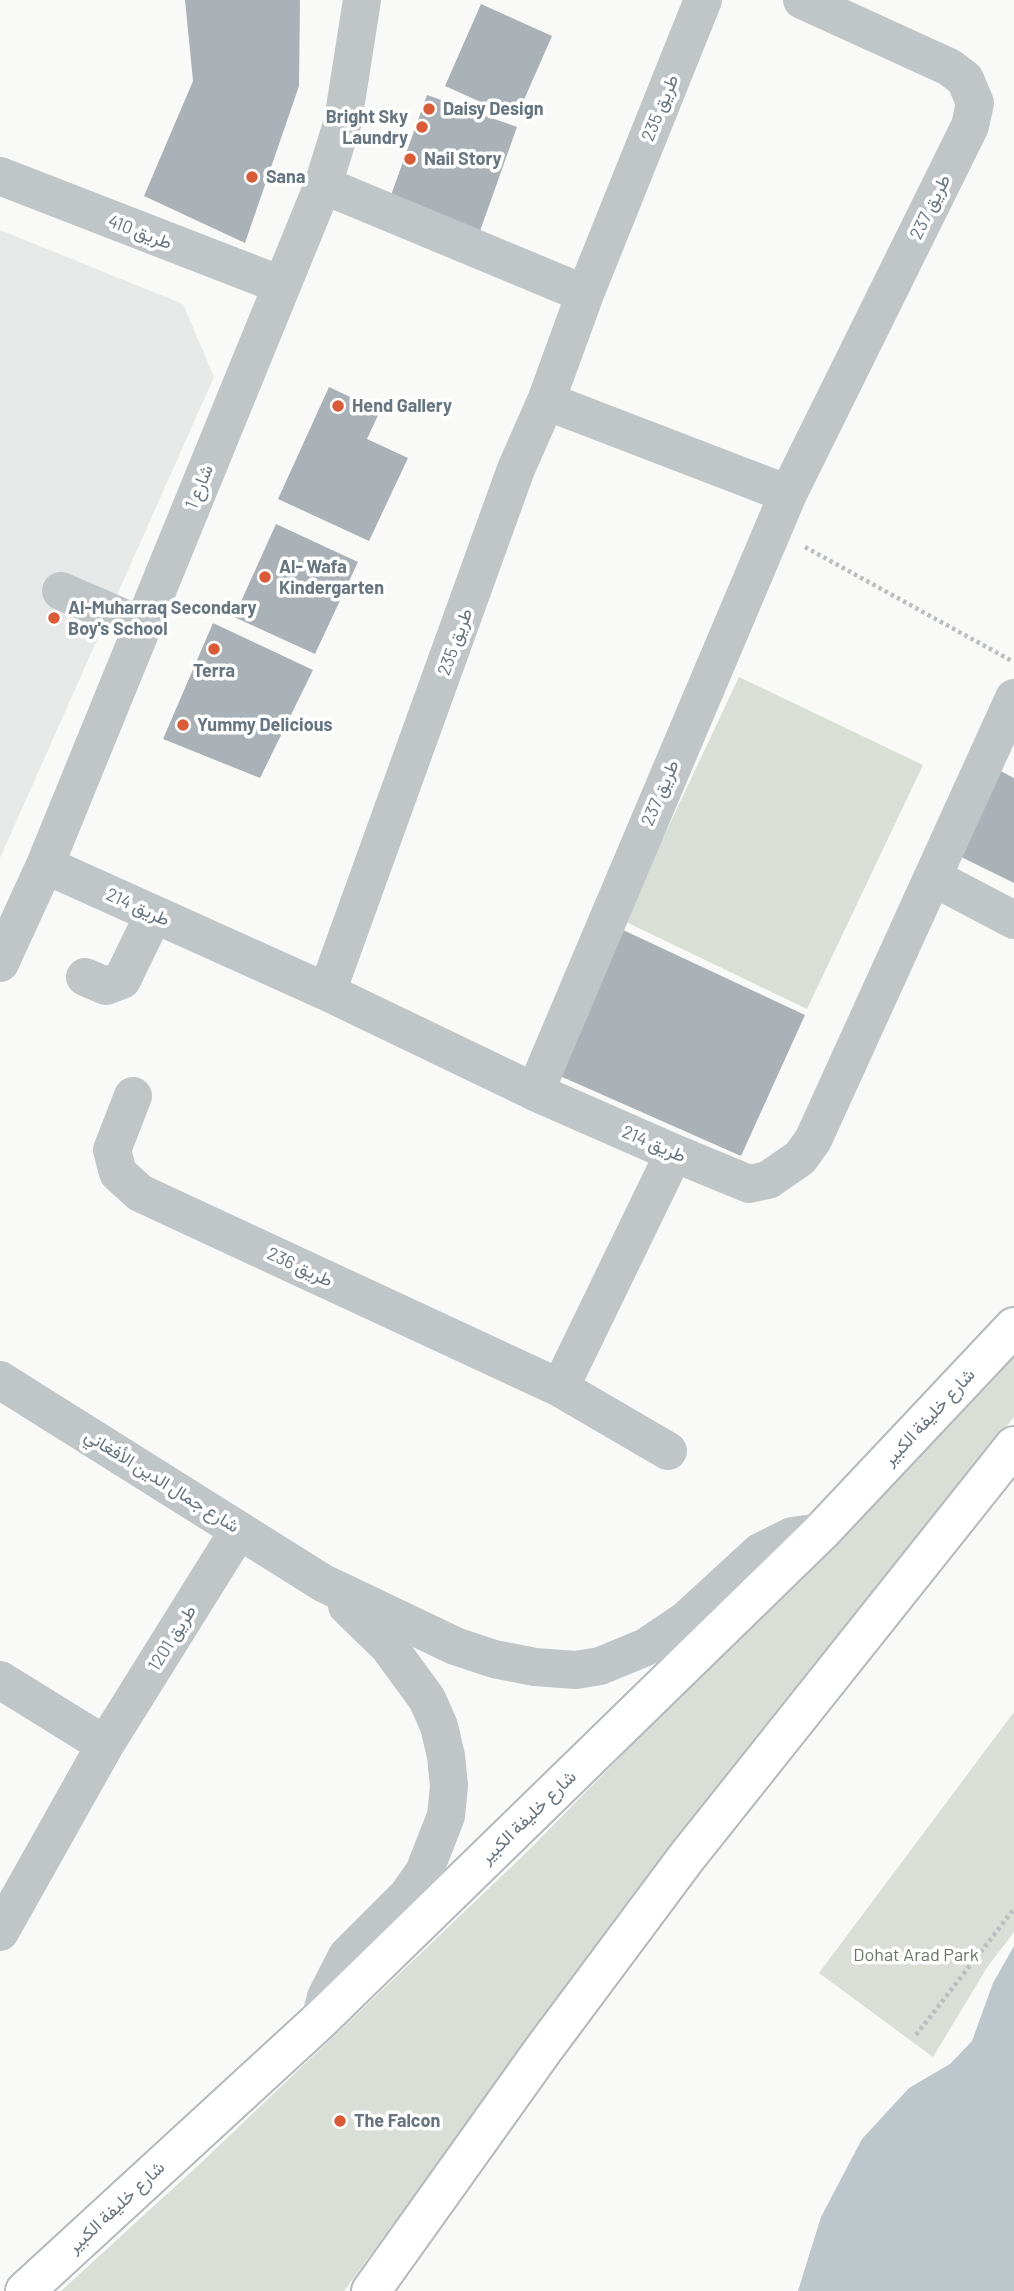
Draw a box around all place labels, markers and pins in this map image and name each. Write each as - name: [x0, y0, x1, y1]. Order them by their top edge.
- place label: Daisy Design: [443, 98, 544, 120]
- marker: Daisy Design: [421, 101, 437, 117]
- place label: Bright Sky Laundry: [326, 106, 408, 148]
- marker: Bright Sky Laundry: [414, 119, 430, 135]
- place label: Nail Story: [424, 148, 502, 170]
- marker: Nail Story: [402, 151, 418, 167]
- place label: Sana: [266, 166, 305, 188]
- marker: Sana: [244, 169, 260, 185]
- place label: Hend Gallery: [352, 395, 452, 417]
- marker: Hend Gallery: [330, 398, 346, 414]
- place label: Al- Wafa Kindergarten: [279, 556, 384, 598]
- marker: Al- Wafa Kindergarten: [257, 569, 273, 585]
- place label: Al-Muharraq Secondary Boy's School: [68, 597, 257, 640]
- marker: Al-Muharraq Secondary Boy's School: [46, 610, 62, 626]
- marker: Terra: [206, 641, 222, 657]
- place label: Terra: [193, 660, 235, 682]
- place label: Yummy Delicious: [197, 714, 333, 736]
- marker: Yummy Delicious: [175, 717, 191, 733]
- place label: The Falcon: [354, 2110, 440, 2132]
- marker: The Falcon: [332, 2113, 348, 2129]

